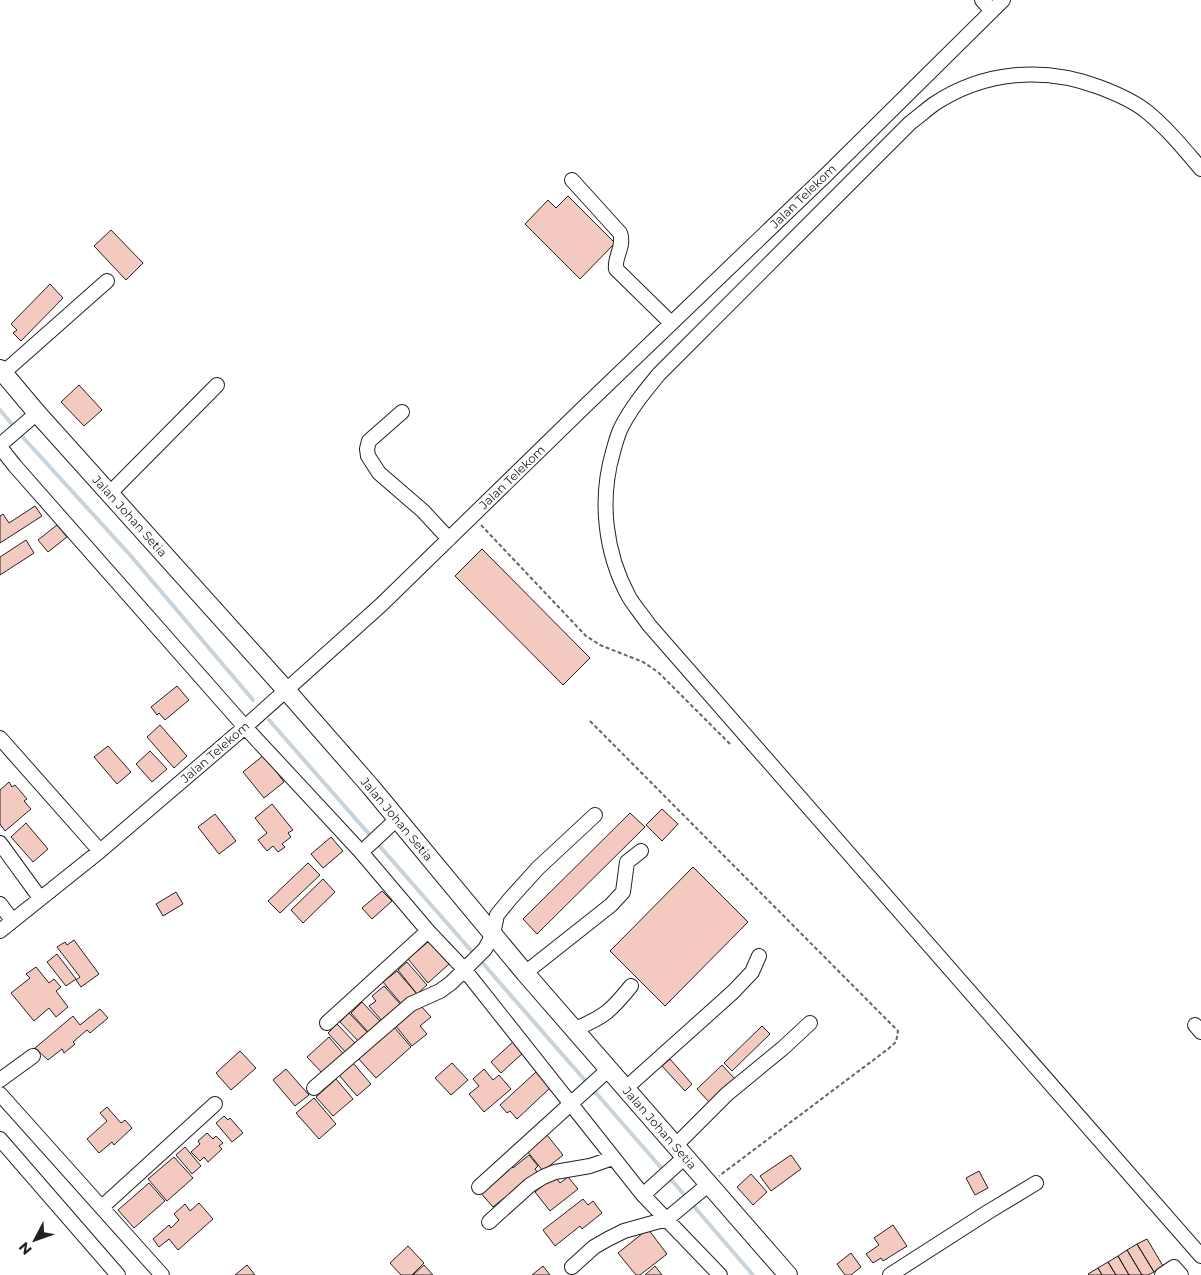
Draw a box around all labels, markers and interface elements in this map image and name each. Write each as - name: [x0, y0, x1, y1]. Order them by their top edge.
- street label: Jalan Telekom: [766, 161, 839, 232]
- street label: Jalan Telekom: [475, 442, 548, 513]
- street label: Jalan Johan Setia: [89, 471, 171, 560]
- street label: Jalan Telekom: [177, 718, 252, 786]
- street label: Jalan Johan Setia: [357, 773, 436, 864]
- street label: Jalan Johan Setia: [619, 1083, 700, 1172]
- north arrow: [10, 1215, 60, 1265]
- text: N: [15, 1238, 36, 1259]

